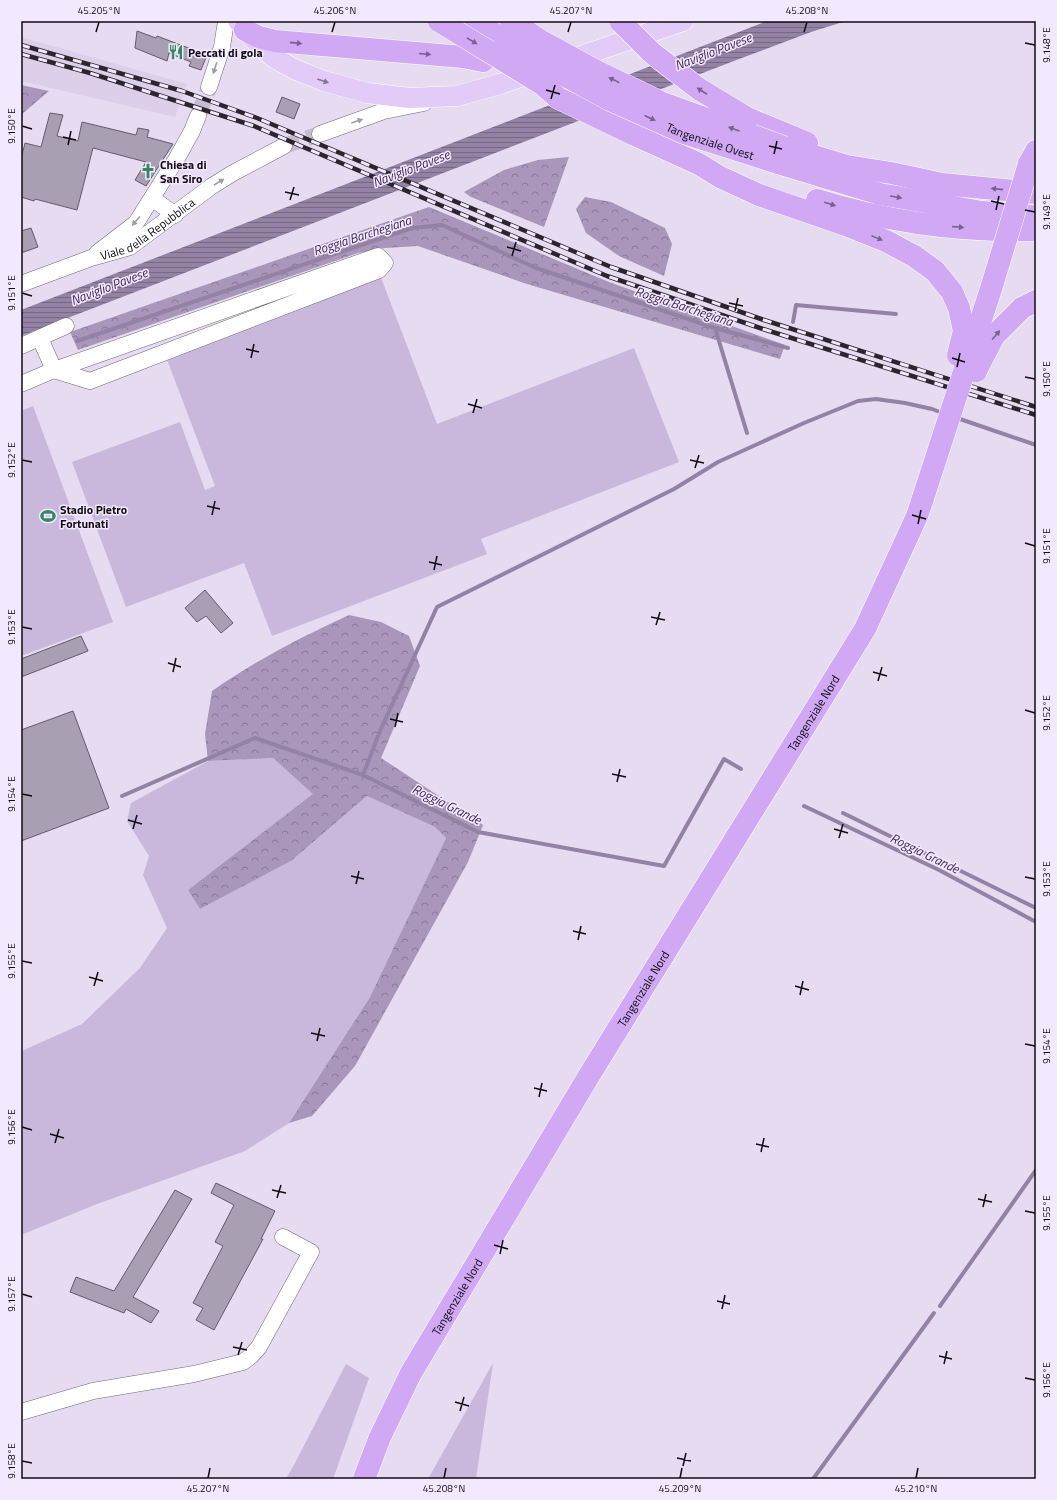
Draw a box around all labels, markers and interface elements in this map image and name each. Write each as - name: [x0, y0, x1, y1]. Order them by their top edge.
- text: 45.205°N: [78, 3, 120, 18]
- text: 45.206°N: [314, 3, 356, 18]
- text: 45.207°N: [550, 3, 592, 18]
- text: 45.208°N: [786, 3, 828, 18]
- water label: Naviglio Pavese: [672, 27, 755, 75]
- text: 9.148°E: [1039, 27, 1054, 63]
- one-way arrow: [466, 38, 478, 45]
- one-way arrow: [290, 40, 302, 47]
- restaurant icon: Peccati di gola: [167, 43, 185, 61]
- place label: Peccati di gola: [188, 43, 263, 62]
- one-way arrow: [419, 51, 431, 58]
- one-way arrow: [212, 62, 218, 74]
- one-way arrow: [608, 77, 619, 83]
- one-way arrow: [318, 78, 330, 84]
- one-way arrow: [696, 87, 708, 94]
- text: 9.150°E: [4, 108, 19, 144]
- one-way arrow: [645, 115, 656, 121]
- one-way arrow: [352, 117, 364, 123]
- street label: Tangenziale Ovest: [663, 117, 757, 165]
- one-way arrow: [727, 126, 739, 132]
- water label: Naviglio Pavese: [370, 144, 453, 192]
- place label: Chiesa di San Siro: [160, 155, 207, 188]
- church icon: Chiesa di San Siro: [139, 162, 157, 180]
- one-way arrow: [213, 178, 225, 185]
- one-way arrow: [991, 186, 1003, 193]
- street label: Viale della Repubblica: [98, 193, 199, 264]
- one-way arrow: [890, 194, 902, 200]
- text: 9.149°E: [1039, 194, 1054, 230]
- one-way arrow: [825, 201, 837, 207]
- water label: Roggia Barchegiana: [310, 209, 415, 260]
- one-way arrow: [131, 216, 140, 226]
- one-way arrow: [952, 224, 964, 231]
- one-way arrow: [872, 235, 884, 241]
- water label: Naviglio Pavese: [68, 262, 151, 310]
- text: 9.151°E: [4, 275, 19, 311]
- water label: Roggia Barchegiana: [632, 281, 737, 332]
- one-way arrow: [991, 330, 1000, 340]
- text: 9.150°E: [1039, 361, 1054, 397]
- text: 9.152°E: [4, 442, 19, 478]
- place label: Stadio Pietro Fortunati: [60, 500, 127, 533]
- sports icon: Stadio Pietro Fortunati: [39, 507, 57, 525]
- text: 9.151°E: [1039, 528, 1054, 564]
- text: 9.153°E: [4, 609, 19, 645]
- street label: Tangenziale Nord: [782, 671, 844, 755]
- text: 9.152°E: [1039, 695, 1054, 731]
- text: 9.154°E: [4, 776, 19, 812]
- water label: Roggia Grande: [409, 779, 486, 830]
- water label: Roggia Grande: [887, 828, 964, 879]
- text: 9.153°E: [1039, 861, 1054, 897]
- text: 9.155°E: [4, 943, 19, 979]
- street label: Tangenziale Nord: [612, 947, 674, 1030]
- text: 9.154°E: [1039, 1028, 1054, 1064]
- text: 9.156°E: [4, 1109, 19, 1145]
- text: 9.155°E: [1039, 1195, 1054, 1231]
- street label: Tangenziale Nord: [426, 1255, 487, 1339]
- text: 9.157°E: [4, 1276, 19, 1312]
- text: 9.156°E: [1039, 1362, 1054, 1398]
- text: 9.158°E: [4, 1443, 19, 1479]
- text: 45.207°N: [187, 1481, 229, 1496]
- text: 45.208°N: [423, 1481, 465, 1496]
- text: 45.209°N: [659, 1481, 701, 1496]
- text: 45.210°N: [895, 1481, 937, 1496]

